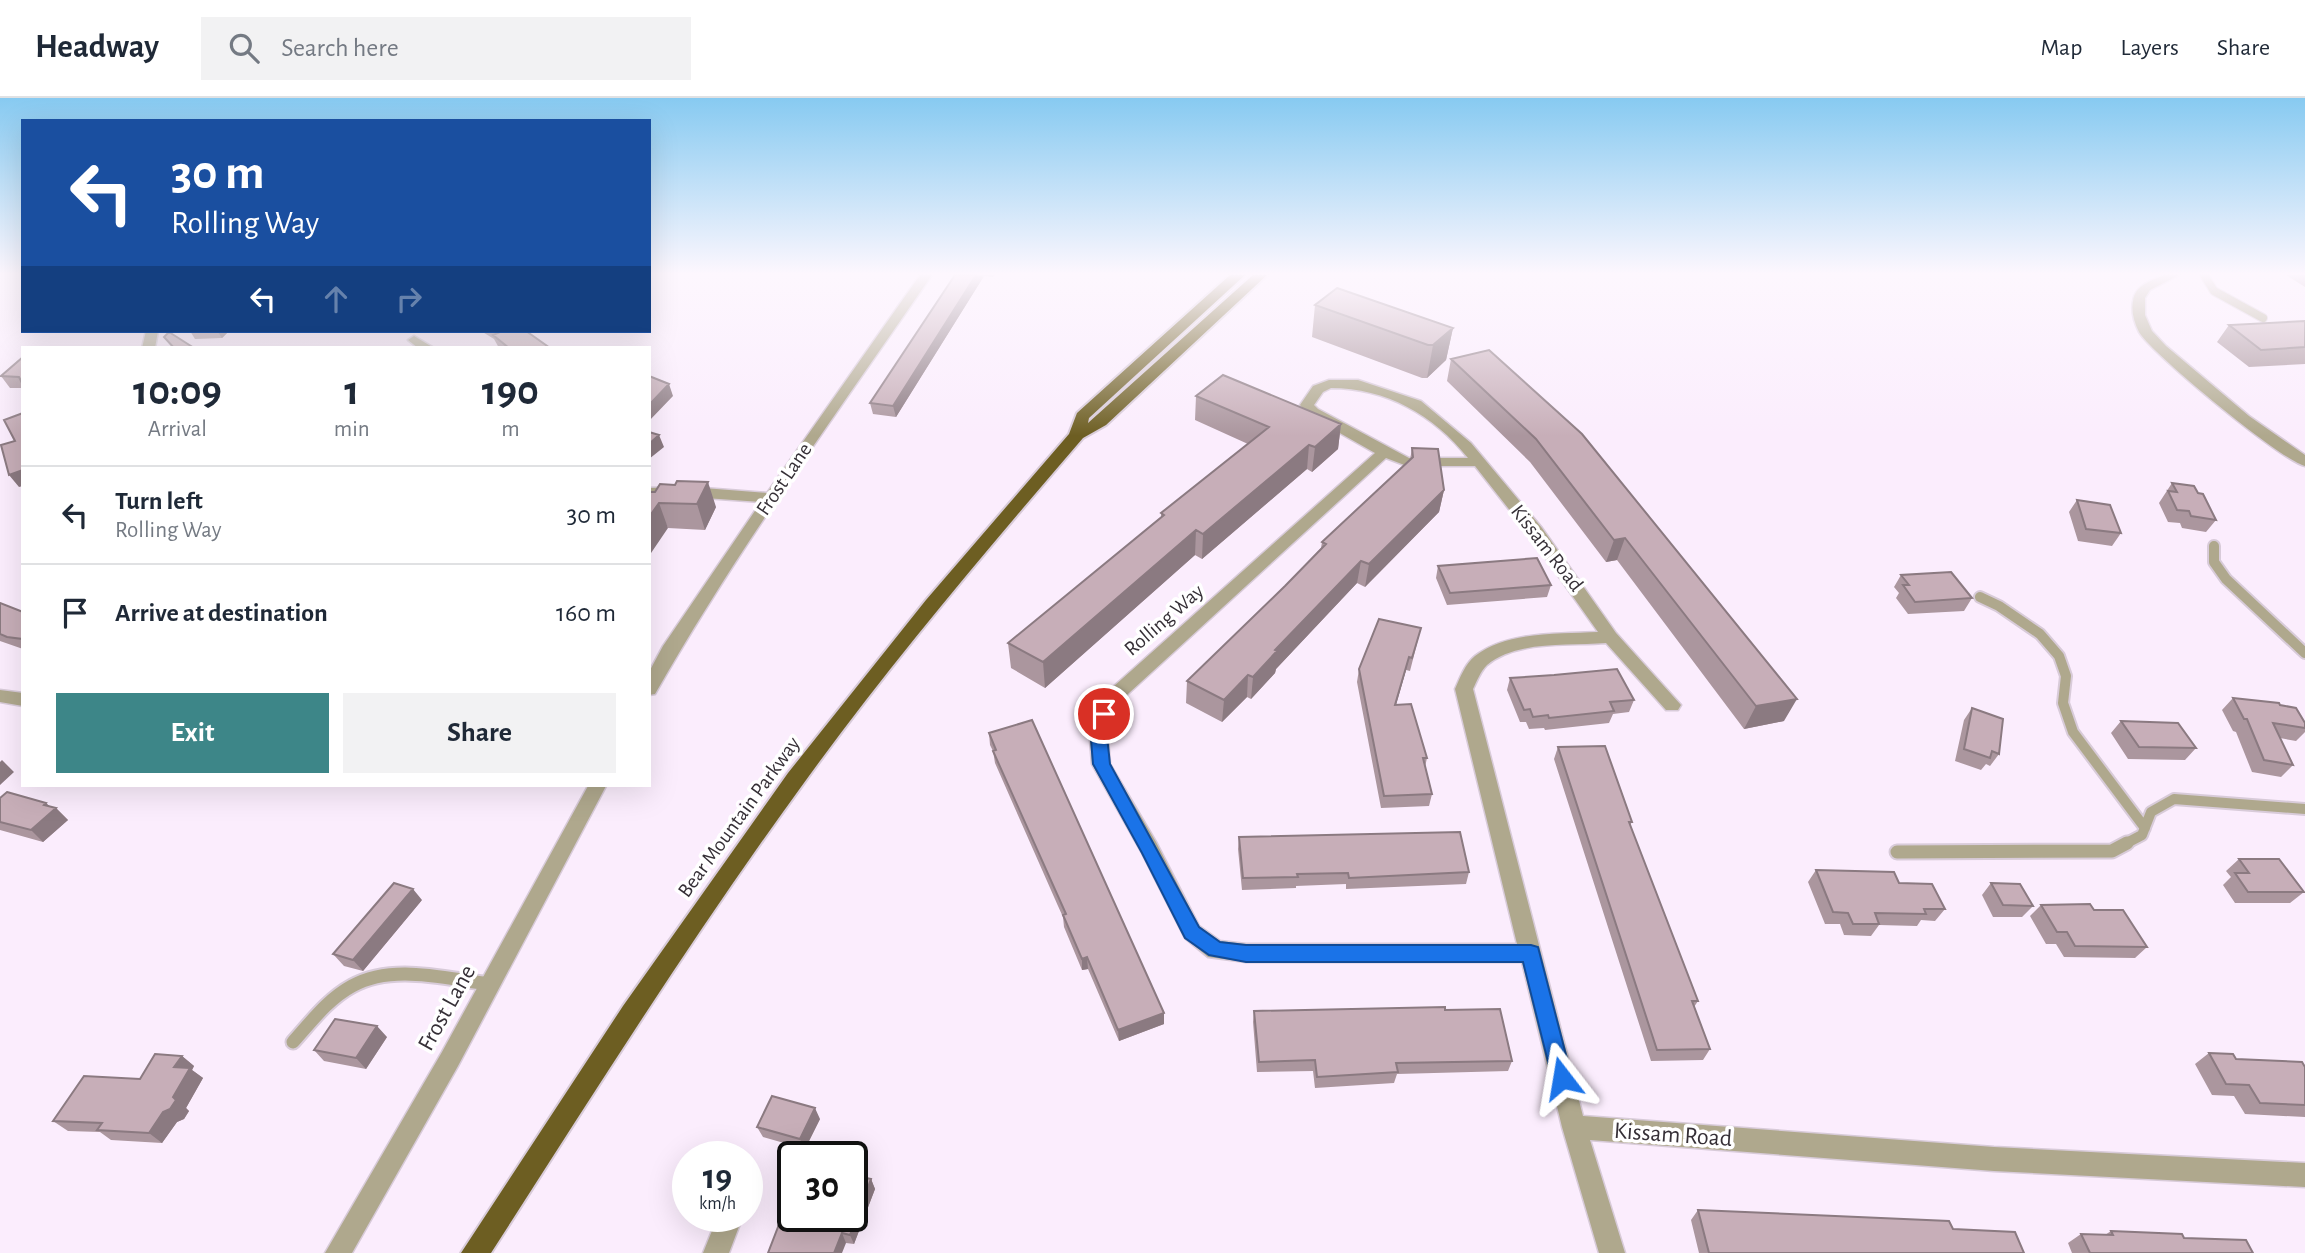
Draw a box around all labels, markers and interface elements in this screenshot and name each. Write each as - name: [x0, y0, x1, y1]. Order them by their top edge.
- search box: [201, 17, 691, 80]
- icon: search: [225, 29, 263, 67]
- text: Headway: [35, 31, 159, 64]
- text: Search here: [281, 35, 399, 61]
- text: Map: [2040, 36, 2082, 60]
- text: Layers: [2120, 36, 2179, 60]
- text: Share: [2217, 36, 2270, 60]
- icon: left: [56, 147, 147, 238]
- text: 30 m: [171, 149, 265, 198]
- text: Rolling Way: [171, 207, 319, 239]
- icon: left: [244, 280, 282, 318]
- icon: ahead: [317, 280, 355, 318]
- icon: right: [390, 280, 428, 318]
- text: 10:09: [133, 370, 222, 412]
- text: 1: [344, 370, 359, 412]
- text: 190: [482, 370, 539, 412]
- text: Arrival: [148, 418, 207, 441]
- text: min: [334, 418, 370, 441]
- text: m: [501, 418, 520, 441]
- street label: Frost Lane: [752, 439, 816, 519]
- text: Turn left: [115, 488, 203, 514]
- icon: left: [56, 496, 94, 534]
- street label: Kissam Road: [1507, 501, 1587, 595]
- text: 30 m: [566, 502, 616, 528]
- text: Rolling Way: [115, 519, 221, 542]
- street label: Rolling Way: [1120, 580, 1208, 660]
- icon: arrive: [56, 594, 94, 632]
- text: Arrive at destination: [115, 600, 328, 626]
- text: 160 m: [556, 600, 616, 626]
- pin: [1074, 684, 1134, 744]
- button: Exit: [56, 693, 329, 773]
- button: Share: [343, 693, 616, 773]
- icon: arrive: [1085, 695, 1123, 733]
- street label: Bear Mountain Parkway: [674, 733, 804, 901]
- street label: Frost Lane: [414, 961, 480, 1055]
- position arrow: [1525, 1041, 1599, 1115]
- street label: Kissam Road: [1613, 1119, 1733, 1151]
- speed limit sign: 30: [777, 1141, 868, 1232]
- text: 19: [703, 1160, 732, 1195]
- text: km/h: [699, 1195, 736, 1213]

